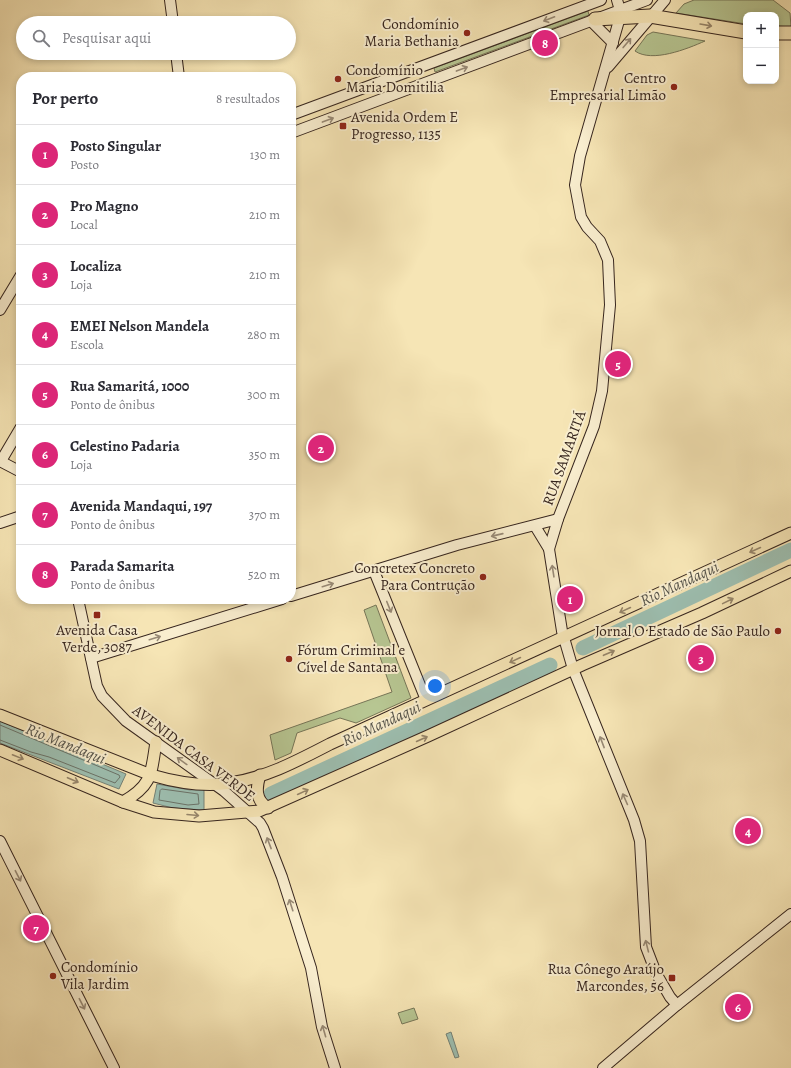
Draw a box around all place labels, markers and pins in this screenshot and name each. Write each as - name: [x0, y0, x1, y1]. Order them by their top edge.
- place label: Condomínio Maria Bethania: [365, 14, 459, 51]
- marker: Condomínio Maria Bethania: [462, 28, 472, 38]
- pin: 8: [532, 28, 558, 58]
- place label: Condomínio Maria Domitilia: [346, 60, 444, 97]
- place label: Centro Empresarial Limão: [549, 68, 666, 105]
- marker: Condomínio Maria Domitilia: [333, 74, 343, 84]
- marker: Centro Empresarial Limão: [669, 82, 679, 92]
- place label: Avenida Ordem E Progresso, 1135: [350, 107, 458, 144]
- marker: Avenida Ordem E Progresso, 1135: [338, 121, 348, 131]
- pin: 5: [605, 349, 631, 379]
- pin: 2: [308, 433, 334, 463]
- place label: Concretex Concreto Para Contrução: [354, 558, 475, 595]
- marker: Concretex Concreto Para Contrução: [478, 572, 488, 582]
- pin: 1: [557, 584, 583, 614]
- marker: Avenida Casa Verde, 3087: [92, 610, 102, 620]
- place label: Avenida Casa Verde, 3087: [55, 620, 138, 657]
- place label: Jornal O Estado de São Paulo: [595, 621, 770, 641]
- marker: Jornal O Estado de São Paulo: [773, 626, 783, 636]
- place label: Fórum Criminal e Cível de Santana: [297, 640, 405, 677]
- pin: 3: [688, 643, 714, 673]
- marker: Fórum Criminal e Cível de Santana: [284, 654, 294, 664]
- pin: 4: [735, 816, 761, 846]
- pin: 7: [23, 913, 49, 943]
- place label: Condomínio Vila Jardim: [60, 957, 138, 994]
- place label: Rua Cônego Araújo Marcondes, 56: [548, 959, 664, 996]
- marker: Condomínio Vila Jardim: [48, 971, 58, 981]
- marker: Rua Cônego Araújo Marcondes, 56: [667, 973, 677, 983]
- pin: 6: [725, 992, 751, 1022]

